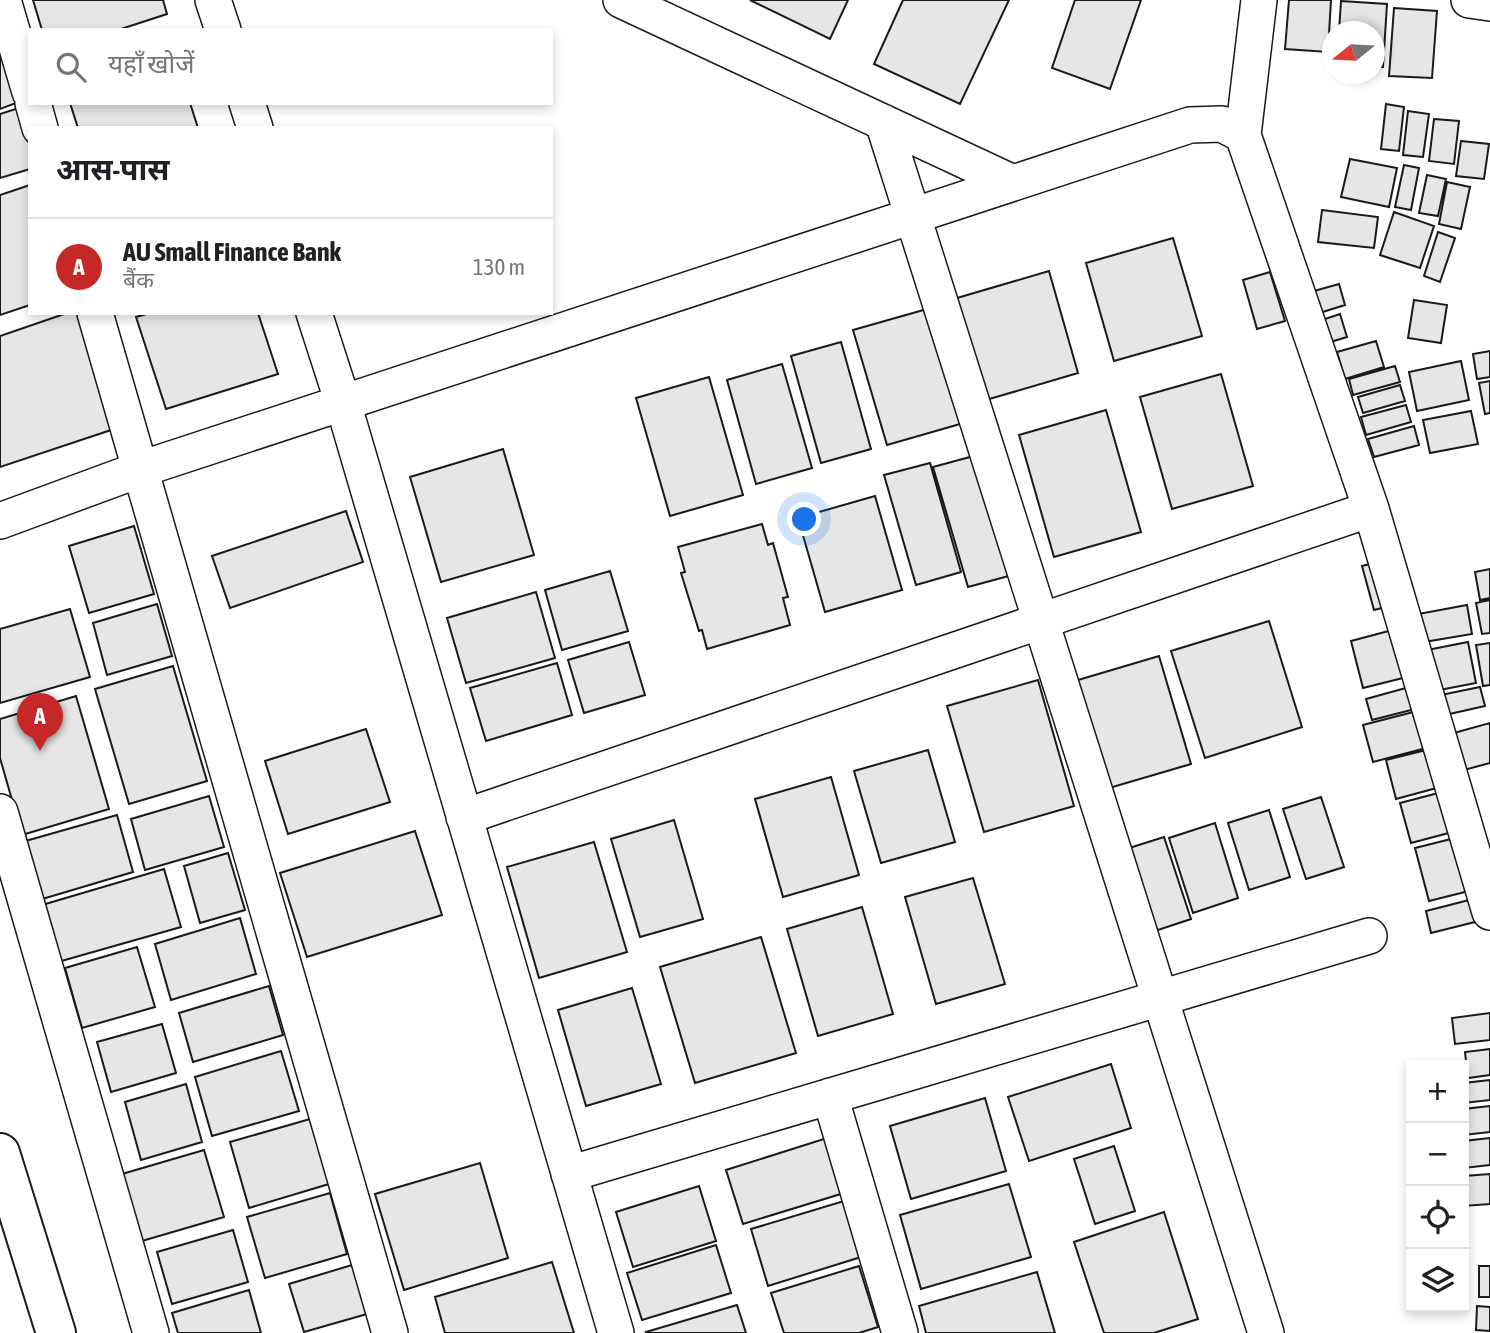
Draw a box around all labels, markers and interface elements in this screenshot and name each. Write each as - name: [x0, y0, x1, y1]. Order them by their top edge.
- north arrow: [1322, 21, 1385, 84]
- search box: [28, 28, 553, 105]
- icon: search: [52, 48, 90, 86]
- text: यहाँ खोजें: [108, 49, 194, 79]
- text: आस-पास: [56, 152, 169, 186]
- text: AU Small Finance Bank: [123, 237, 341, 267]
- text: A: [73, 254, 85, 280]
- text: 130 m: [473, 254, 525, 280]
- text: बैंक: [123, 267, 154, 293]
- your location: [787, 502, 821, 536]
- pin: A: [17, 693, 63, 751]
- map controls: [1406, 1060, 1469, 1312]
- button: +: [1406, 1060, 1469, 1123]
- button: −: [1406, 1123, 1469, 1186]
- button: locate: [1406, 1186, 1469, 1249]
- button: layers: [1406, 1249, 1469, 1312]

